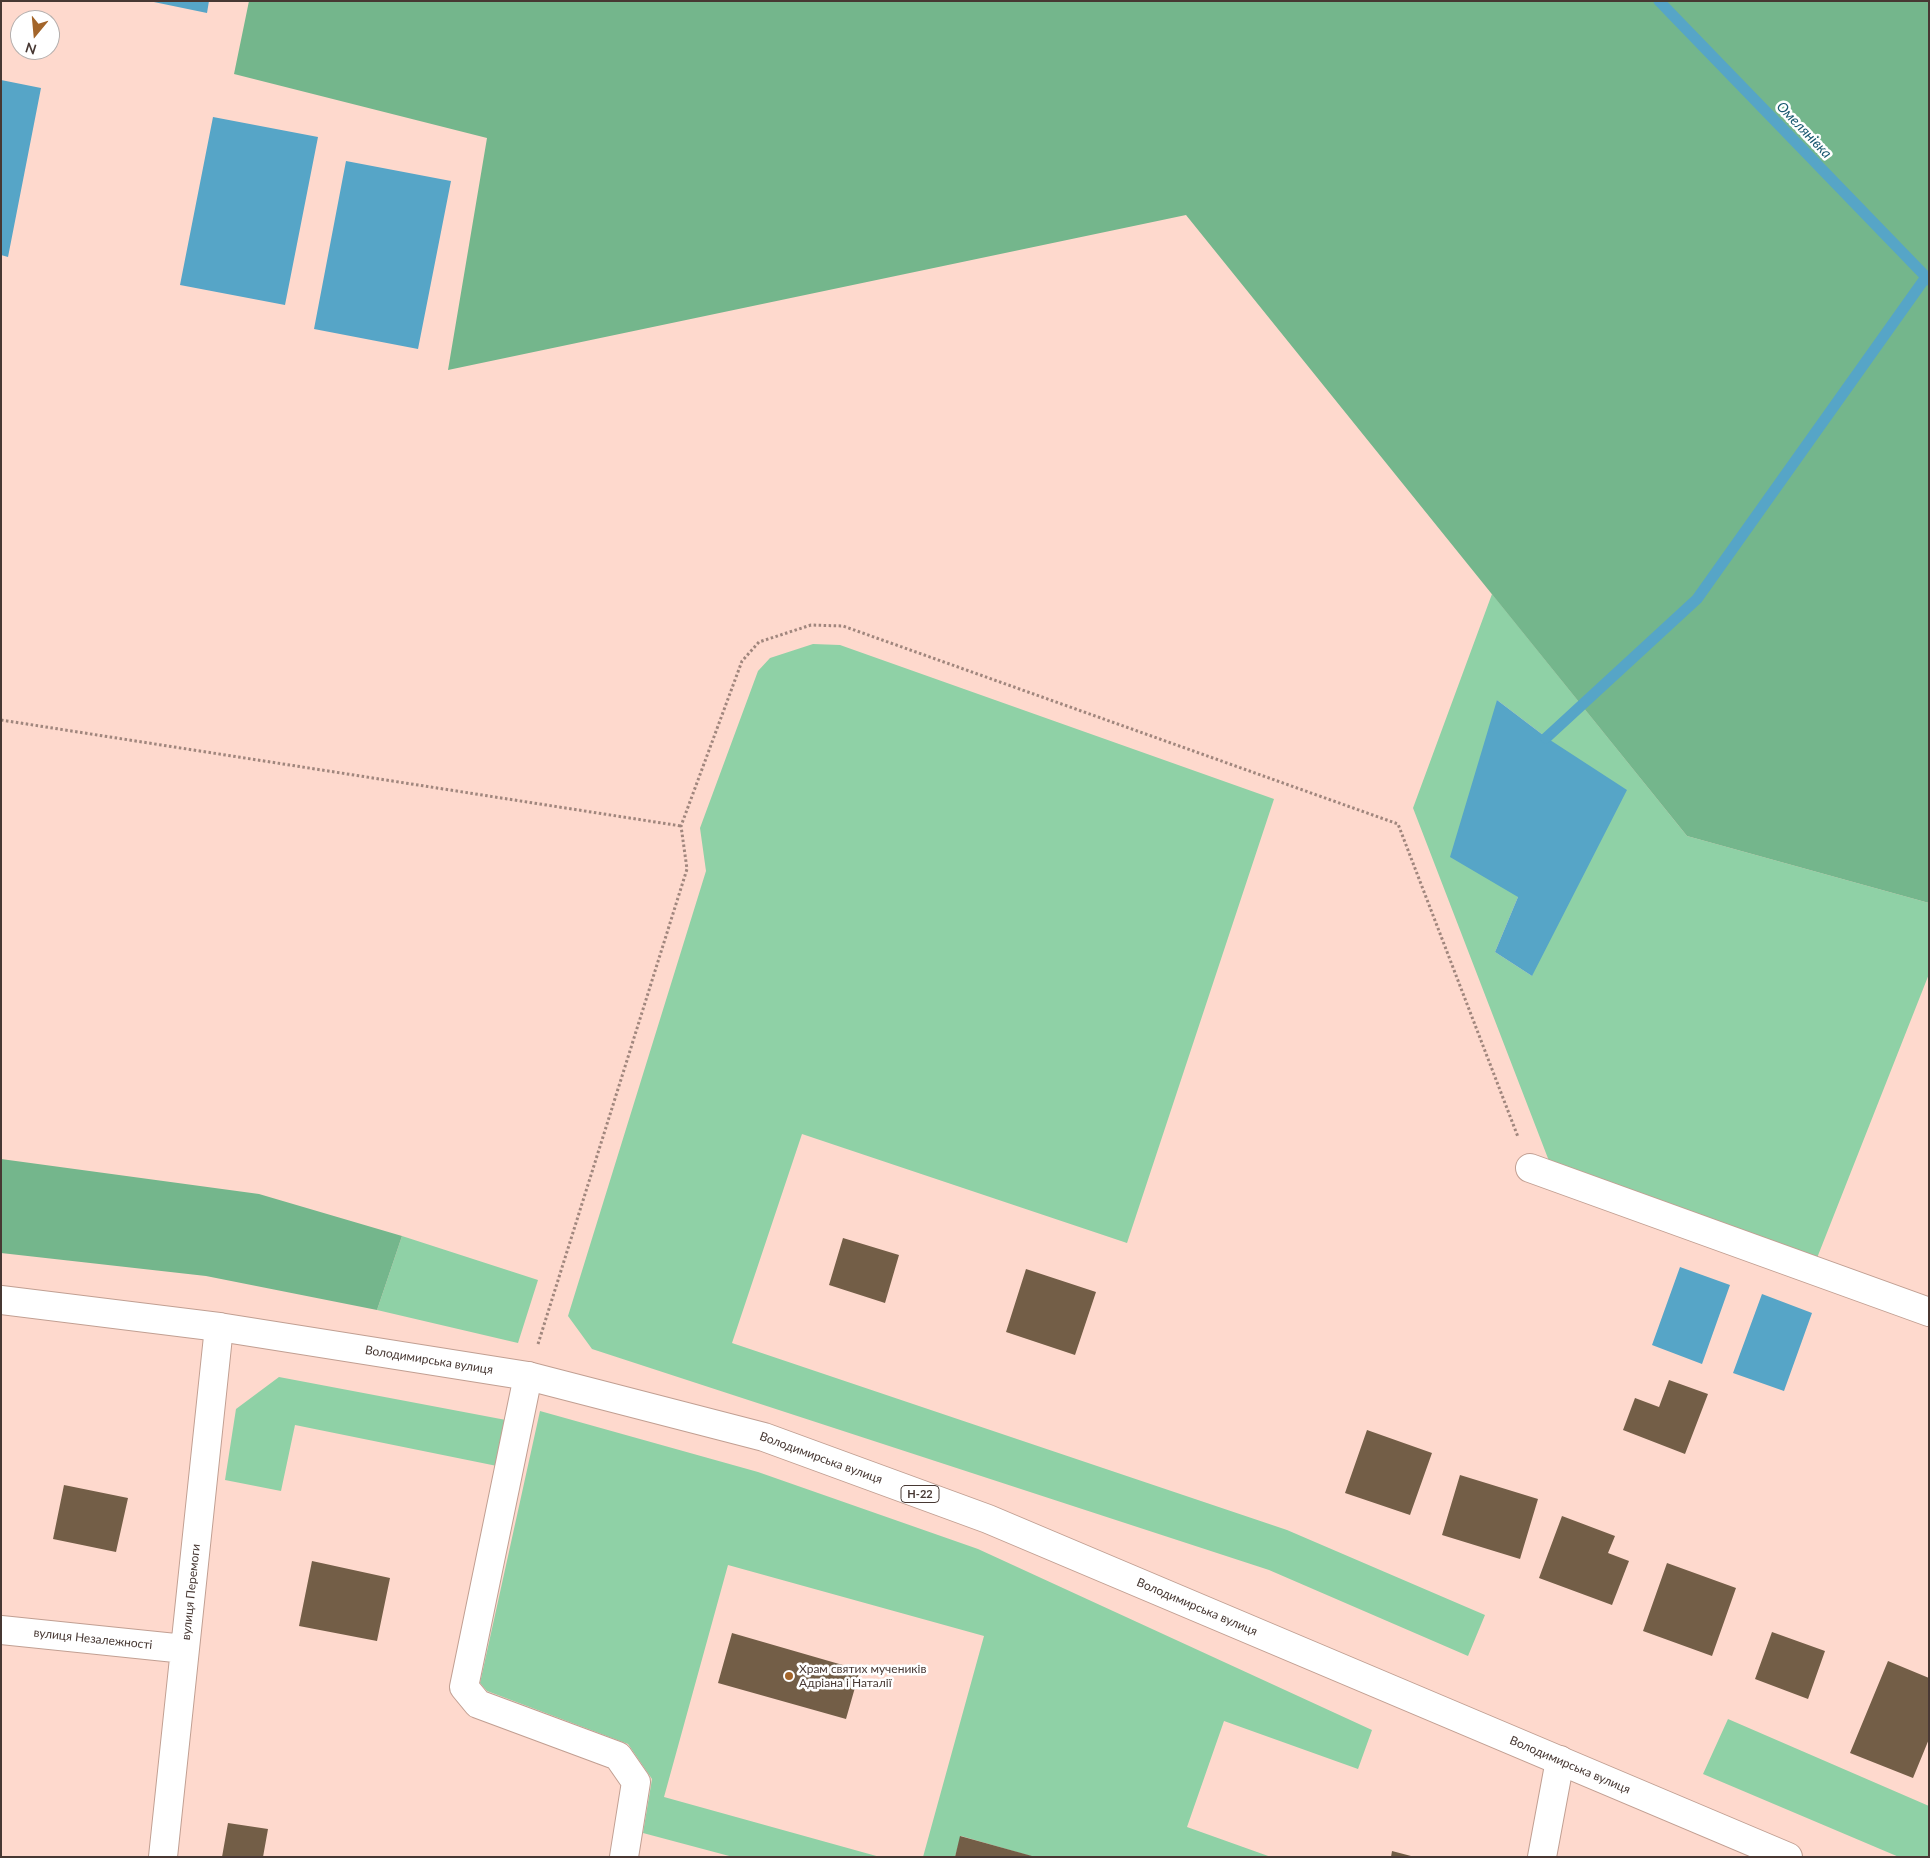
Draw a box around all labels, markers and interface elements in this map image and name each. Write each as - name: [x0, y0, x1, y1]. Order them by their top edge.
- north arrow: [10, 10, 60, 60]
- text: N: [23, 39, 38, 59]
- water label: Омелянівка: [1773, 98, 1835, 162]
- street label: Володимирська вулиця: [364, 1343, 494, 1377]
- street label: Володимирська вулиця: [758, 1429, 884, 1487]
- road number: Н-22: [901, 1486, 939, 1502]
- street label: вулиця Перемоги: [179, 1543, 203, 1641]
- street label: Володимирська вулиця: [1135, 1575, 1259, 1639]
- street label: вулиця Незалежності: [33, 1626, 153, 1652]
- place label: Храм святих мучеників Адріана і Наталії: [799, 1662, 926, 1690]
- marker: Храм святих мучеників Адріана і Наталії: [783, 1670, 795, 1682]
- street label: Володимирська вулиця: [1508, 1733, 1632, 1797]

